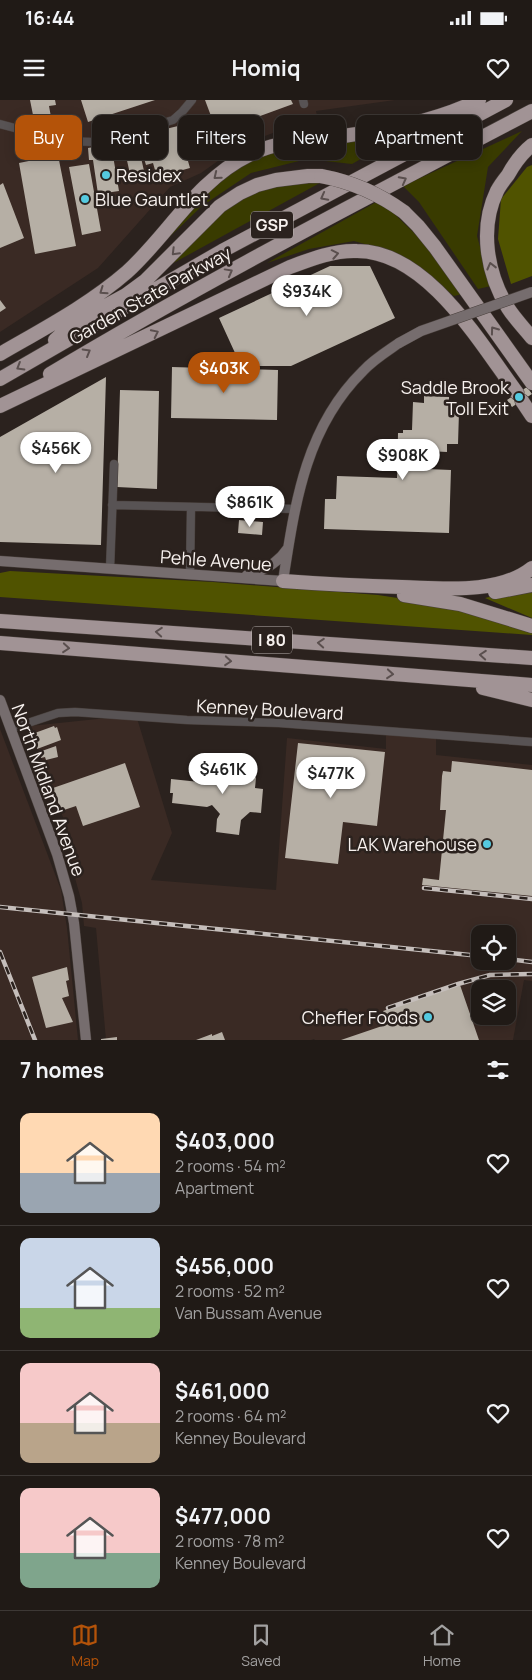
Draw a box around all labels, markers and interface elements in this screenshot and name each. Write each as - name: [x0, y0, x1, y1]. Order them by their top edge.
- text: 16:44: [25, 5, 75, 31]
- text: Homiq: [232, 53, 301, 83]
- icon: menu: [20, 54, 48, 82]
- icon: heart: [484, 54, 512, 82]
- chip: Buy: [15, 115, 82, 160]
- chip: Rent: [92, 115, 168, 160]
- chip: Filters: [178, 115, 264, 160]
- chip: New: [274, 115, 346, 160]
- chip: Apartment: [356, 115, 482, 160]
- place label: Residex: [116, 163, 182, 187]
- marker: Residex: [100, 169, 112, 181]
- one-way arrow: [214, 171, 223, 179]
- one-way arrow: [398, 176, 407, 186]
- place label: Blue Gauntlet: [95, 187, 208, 211]
- one-way arrow: [321, 191, 330, 201]
- marker: Blue Gauntlet: [79, 193, 91, 205]
- road number: GSP: [251, 212, 293, 238]
- street label: Garden State Parkway: [65, 240, 236, 350]
- one-way arrow: [172, 246, 181, 255]
- one-way arrow: [331, 249, 339, 259]
- one-way arrow: [486, 262, 497, 271]
- one-way arrow: [223, 269, 232, 279]
- pin: $934K: [272, 274, 342, 317]
- text: $934K: [282, 280, 332, 302]
- one-way arrow: [99, 285, 109, 294]
- one-way arrow: [491, 326, 500, 336]
- one-way arrow: [149, 329, 158, 339]
- one-way arrow: [82, 349, 91, 359]
- pin: $403K: [189, 352, 259, 394]
- text: $403K: [199, 357, 249, 379]
- one-way arrow: [16, 360, 25, 370]
- place label: Saddle Brook Toll Exit: [401, 375, 510, 420]
- marker: Saddle Brook Toll Exit: [513, 391, 525, 403]
- pin: $456K: [21, 432, 91, 474]
- text: $456K: [31, 437, 81, 459]
- pin: $908K: [368, 438, 438, 481]
- text: $908K: [378, 444, 428, 466]
- pin: $861K: [215, 486, 285, 528]
- text: $861K: [227, 491, 273, 513]
- street label: Pehle Avenue: [159, 544, 273, 576]
- one-way arrow: [155, 626, 163, 637]
- road number: I 80: [252, 626, 292, 654]
- one-way arrow: [317, 637, 325, 648]
- one-way arrow: [62, 642, 70, 653]
- one-way arrow: [479, 649, 487, 660]
- one-way arrow: [224, 655, 232, 666]
- one-way arrow: [386, 669, 394, 680]
- street label: Kenney Boulevard: [196, 693, 344, 725]
- street label: North Midland Avenue: [7, 701, 91, 879]
- pin: $461K: [188, 752, 258, 795]
- pin: $477K: [296, 756, 366, 799]
- text: $461K: [200, 758, 246, 780]
- text: $477K: [307, 762, 355, 784]
- place label: LAK Warehouse: [348, 832, 477, 856]
- marker: LAK Warehouse: [481, 838, 493, 850]
- map controls: [471, 925, 516, 1025]
- button: locate: [471, 925, 516, 970]
- button: layers: [471, 980, 516, 1025]
- place label: Chefler Foods: [302, 1005, 418, 1029]
- marker: Chefler Foods: [422, 1011, 434, 1023]
- text: 7 homes: [20, 1056, 104, 1084]
- icon: filters: [484, 1056, 512, 1084]
- text: $403,000: [175, 1127, 275, 1155]
- icon: home: [60, 1133, 120, 1193]
- icon: heart: [484, 1149, 512, 1177]
- text: 2 rooms · 54 m²: [175, 1155, 286, 1177]
- text: Apartment: [175, 1177, 254, 1199]
- text: $456,000: [175, 1252, 274, 1280]
- icon: home: [60, 1258, 120, 1318]
- icon: heart: [484, 1274, 512, 1302]
- text: 2 rooms · 52 m²: [175, 1280, 285, 1302]
- text: Van Bussam Avenue: [175, 1302, 322, 1324]
- text: $461,000: [175, 1377, 270, 1405]
- icon: home: [60, 1383, 120, 1443]
- icon: heart: [484, 1399, 512, 1427]
- text: 2 rooms · 64 m²: [175, 1405, 286, 1427]
- text: Kenney Boulevard: [175, 1427, 306, 1449]
- text: $477,000: [175, 1502, 271, 1530]
- icon: home: [60, 1508, 120, 1568]
- icon: heart: [484, 1524, 512, 1552]
- text: 2 rooms · 78 m²: [175, 1530, 284, 1552]
- text: Kenney Boulevard: [175, 1552, 306, 1574]
- tab: Map: [71, 1621, 99, 1670]
- tab: Saved: [241, 1621, 281, 1670]
- tab: Home: [423, 1621, 461, 1670]

